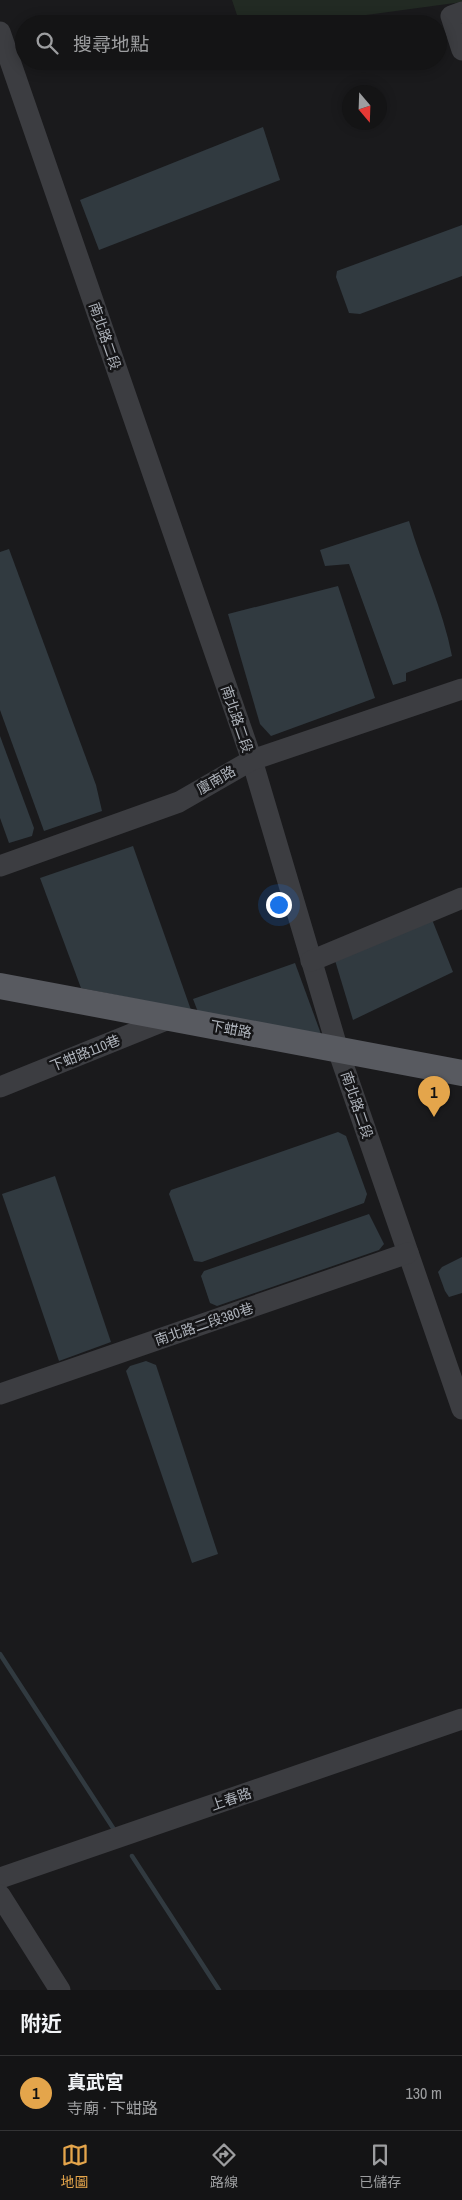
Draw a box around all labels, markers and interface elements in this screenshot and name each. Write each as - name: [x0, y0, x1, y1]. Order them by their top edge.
- search box: [15, 15, 447, 70]
- icon: search: [33, 29, 61, 57]
- text: 搜尋地點: [73, 31, 149, 57]
- north arrow: [342, 85, 387, 130]
- street label: 南北路二段: [85, 300, 125, 372]
- street label: 南北路二段: [217, 683, 257, 755]
- street label: 廈南路: [193, 762, 239, 798]
- your location: [266, 892, 292, 918]
- street label: 下蚶路: [209, 1016, 253, 1042]
- street label: 下蚶路110巷: [47, 1031, 123, 1075]
- street label: 南北路二段: [337, 1069, 377, 1141]
- pin: 1: [418, 1076, 450, 1117]
- street label: 南北路二段380巷: [152, 1299, 256, 1349]
- street label: 上春路: [208, 1784, 254, 1814]
- text: 附近: [20, 2009, 62, 2038]
- text: 真武宮: [67, 2069, 124, 2095]
- text: 1: [32, 2082, 40, 2104]
- text: 130 m: [406, 2082, 442, 2104]
- text: 寺廟 · 下蚶路: [67, 2097, 158, 2119]
- tab: 地圖: [61, 2141, 89, 2191]
- tab: 路線: [210, 2141, 238, 2191]
- tab: 已儲存: [359, 2141, 401, 2191]

